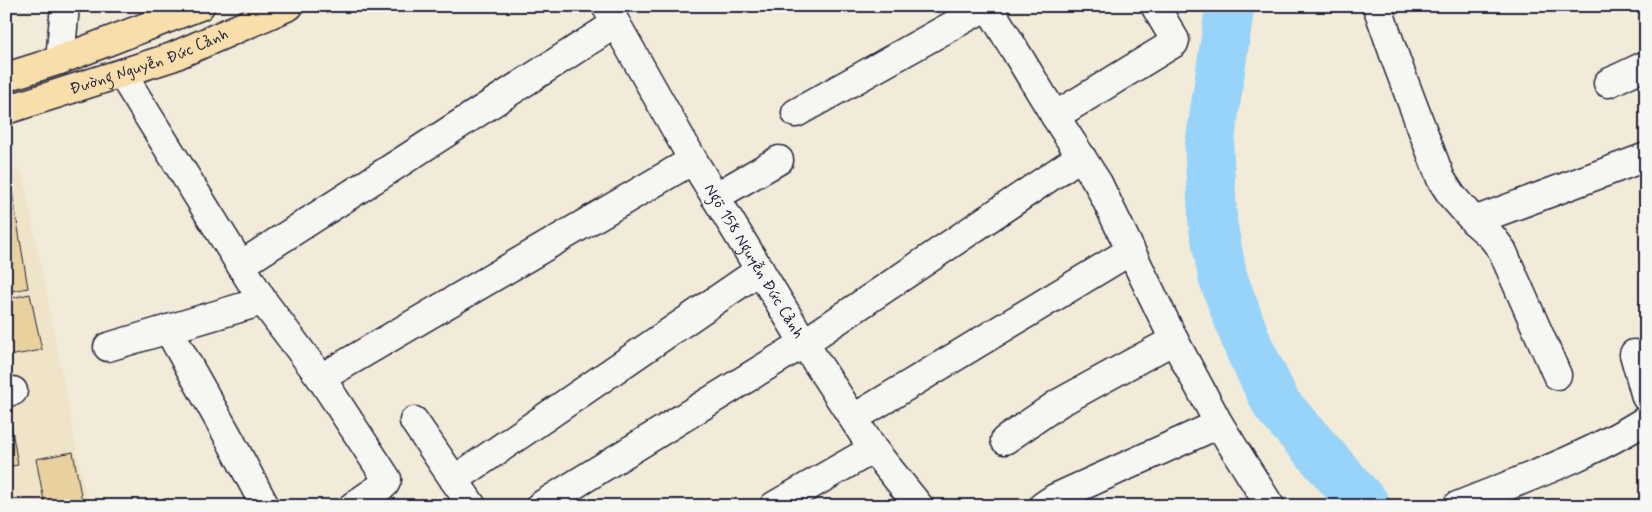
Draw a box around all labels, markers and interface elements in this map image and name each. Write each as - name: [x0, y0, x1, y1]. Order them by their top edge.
- street label: Đường Nguyễn Đức Cảnh: [67, 23, 231, 99]
- street label: Ngõ 158 Nguyễn Đức Cảnh: [699, 180, 809, 342]

